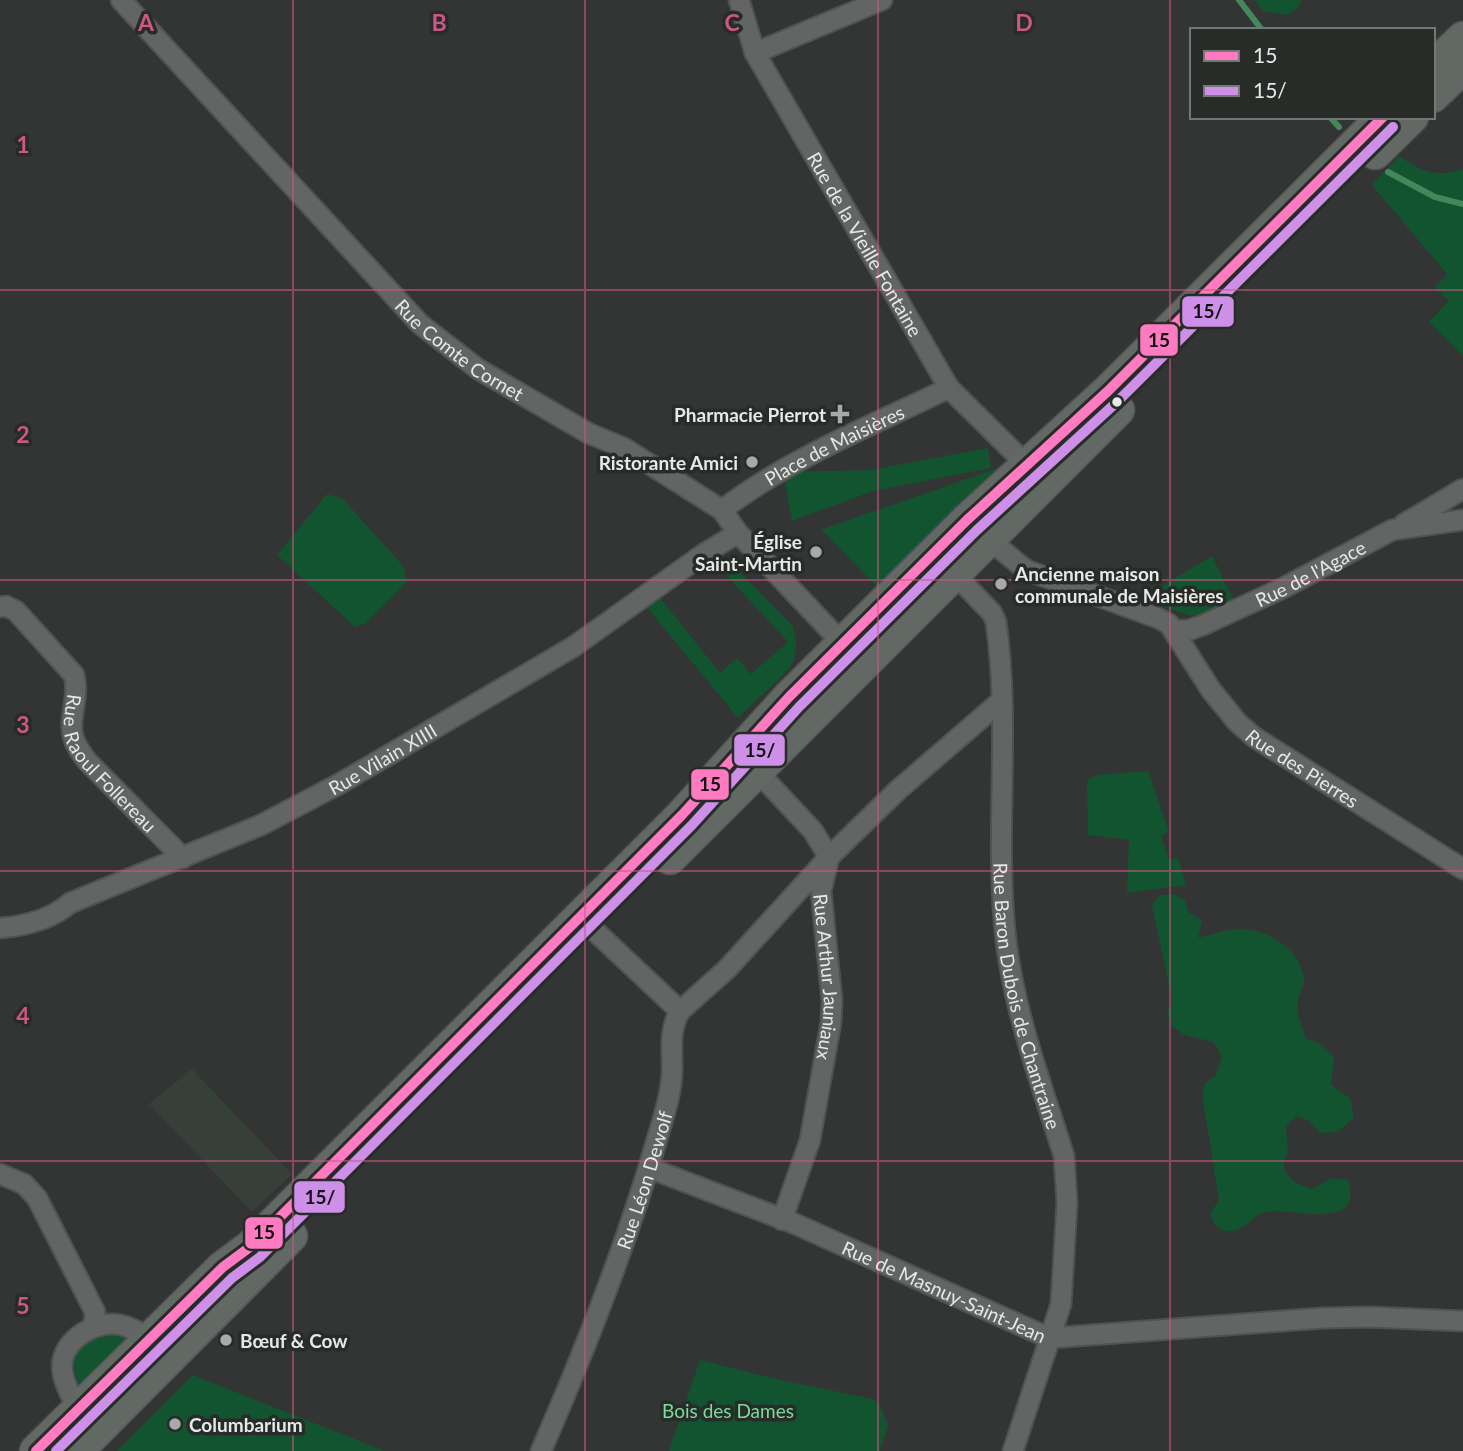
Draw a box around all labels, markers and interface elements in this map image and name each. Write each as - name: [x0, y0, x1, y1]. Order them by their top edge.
- text: A: [137, 8, 155, 36]
- text: B: [431, 8, 447, 36]
- text: C: [724, 8, 740, 36]
- text: D: [1015, 8, 1033, 36]
- legend: [1190, 28, 1435, 119]
- text: 15: [1253, 42, 1277, 67]
- text: 15/: [1253, 77, 1287, 102]
- text: 1: [16, 130, 30, 158]
- street label: Rue de la Vieille Fontaine: [803, 148, 928, 340]
- street label: Rue Comte Cornet: [391, 294, 528, 405]
- line badge: 15/: [1181, 295, 1235, 328]
- text: 15/: [1193, 299, 1224, 322]
- line badge: 15: [1139, 323, 1179, 357]
- text: 15: [1148, 328, 1170, 351]
- unlabelled marker: [1110, 395, 1124, 409]
- street label: Place de Maisières: [760, 400, 908, 490]
- place label: Pharmacie Pierrot: [674, 403, 826, 426]
- marker: Pharmacie Pierrot: [832, 406, 848, 422]
- text: 2: [16, 420, 30, 448]
- place label: Ristorante Amici: [599, 451, 738, 474]
- marker: Ristorante Amici: [744, 454, 760, 470]
- place label: Église Saint-Martin: [695, 530, 802, 575]
- street label: Rue de l'Agace: [1251, 535, 1369, 611]
- marker: Église Saint-Martin: [808, 544, 824, 560]
- place label: Ancienne maison communale de Maisières: [1014, 562, 1224, 607]
- marker: Ancienne maison communale de Maisières: [993, 576, 1009, 592]
- street label: Rue Raoul Follereau: [60, 693, 162, 836]
- text: 3: [16, 710, 30, 738]
- street label: Rue Vilain XIIII: [324, 718, 440, 799]
- street label: Rue des Pierres: [1241, 724, 1363, 812]
- line badge: 15/: [733, 733, 786, 767]
- text: 15/: [745, 738, 776, 761]
- line badge: 15: [690, 768, 730, 801]
- text: 15: [699, 772, 721, 795]
- street label: Rue Baron Dubois de Chantraine: [990, 862, 1066, 1132]
- street label: Rue Arthur Jauniaux: [810, 893, 844, 1063]
- text: 4: [16, 1001, 30, 1029]
- street label: Rue Léon Dewolf: [611, 1108, 676, 1252]
- line badge: 15/: [293, 1180, 346, 1214]
- text: 15/: [305, 1185, 336, 1208]
- line badge: 15: [244, 1216, 284, 1250]
- text: 15: [253, 1220, 275, 1243]
- street label: Rue de Masnuy-Saint-Jean: [839, 1235, 1050, 1347]
- text: 5: [16, 1291, 30, 1319]
- place label: Bœuf & Cow: [240, 1329, 348, 1352]
- marker: Bœuf & Cow: [218, 1332, 234, 1348]
- park label: Bois des Dames: [662, 1399, 794, 1422]
- place label: Columbarium: [189, 1413, 303, 1436]
- marker: Columbarium: [167, 1416, 183, 1432]

